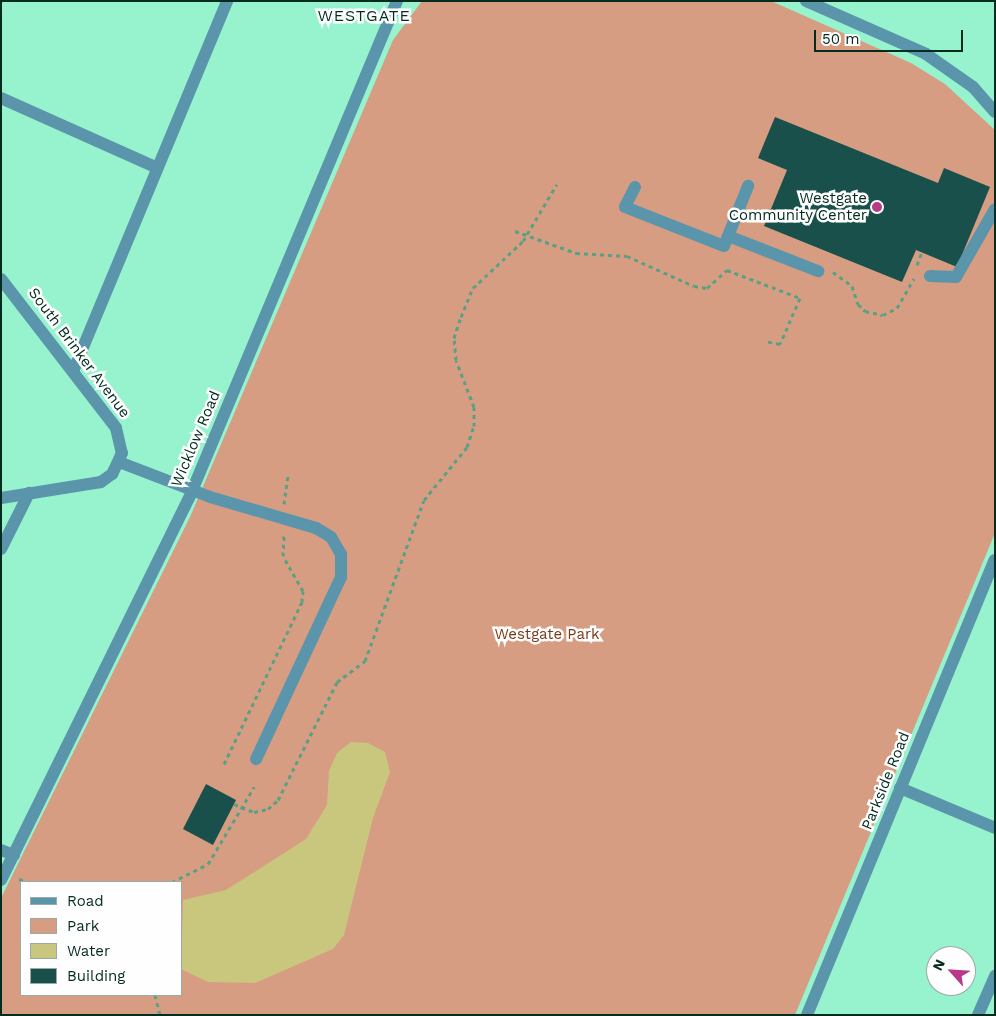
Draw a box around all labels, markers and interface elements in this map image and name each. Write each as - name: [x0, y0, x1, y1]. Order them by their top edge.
- district label: WESTGATE: [316, 6, 412, 26]
- scale bar: [816, 20, 965, 52]
- text: 50 m: [822, 30, 859, 48]
- place label: Westgate Community Center: [728, 189, 867, 224]
- marker: Westgate Community Center: [871, 201, 883, 213]
- street label: South Brinker Avenue: [24, 284, 134, 422]
- street label: Wicklow Road: [168, 388, 224, 490]
- park label: Westgate Park: [494, 626, 600, 644]
- street label: Parkside Road: [858, 730, 914, 832]
- legend: [20, 881, 182, 996]
- text: Road: [67, 892, 104, 910]
- text: Park: [67, 917, 99, 935]
- text: Water: [67, 942, 110, 960]
- north arrow: [926, 946, 976, 996]
- text: N: [929, 957, 948, 973]
- text: Building: [67, 967, 125, 985]

